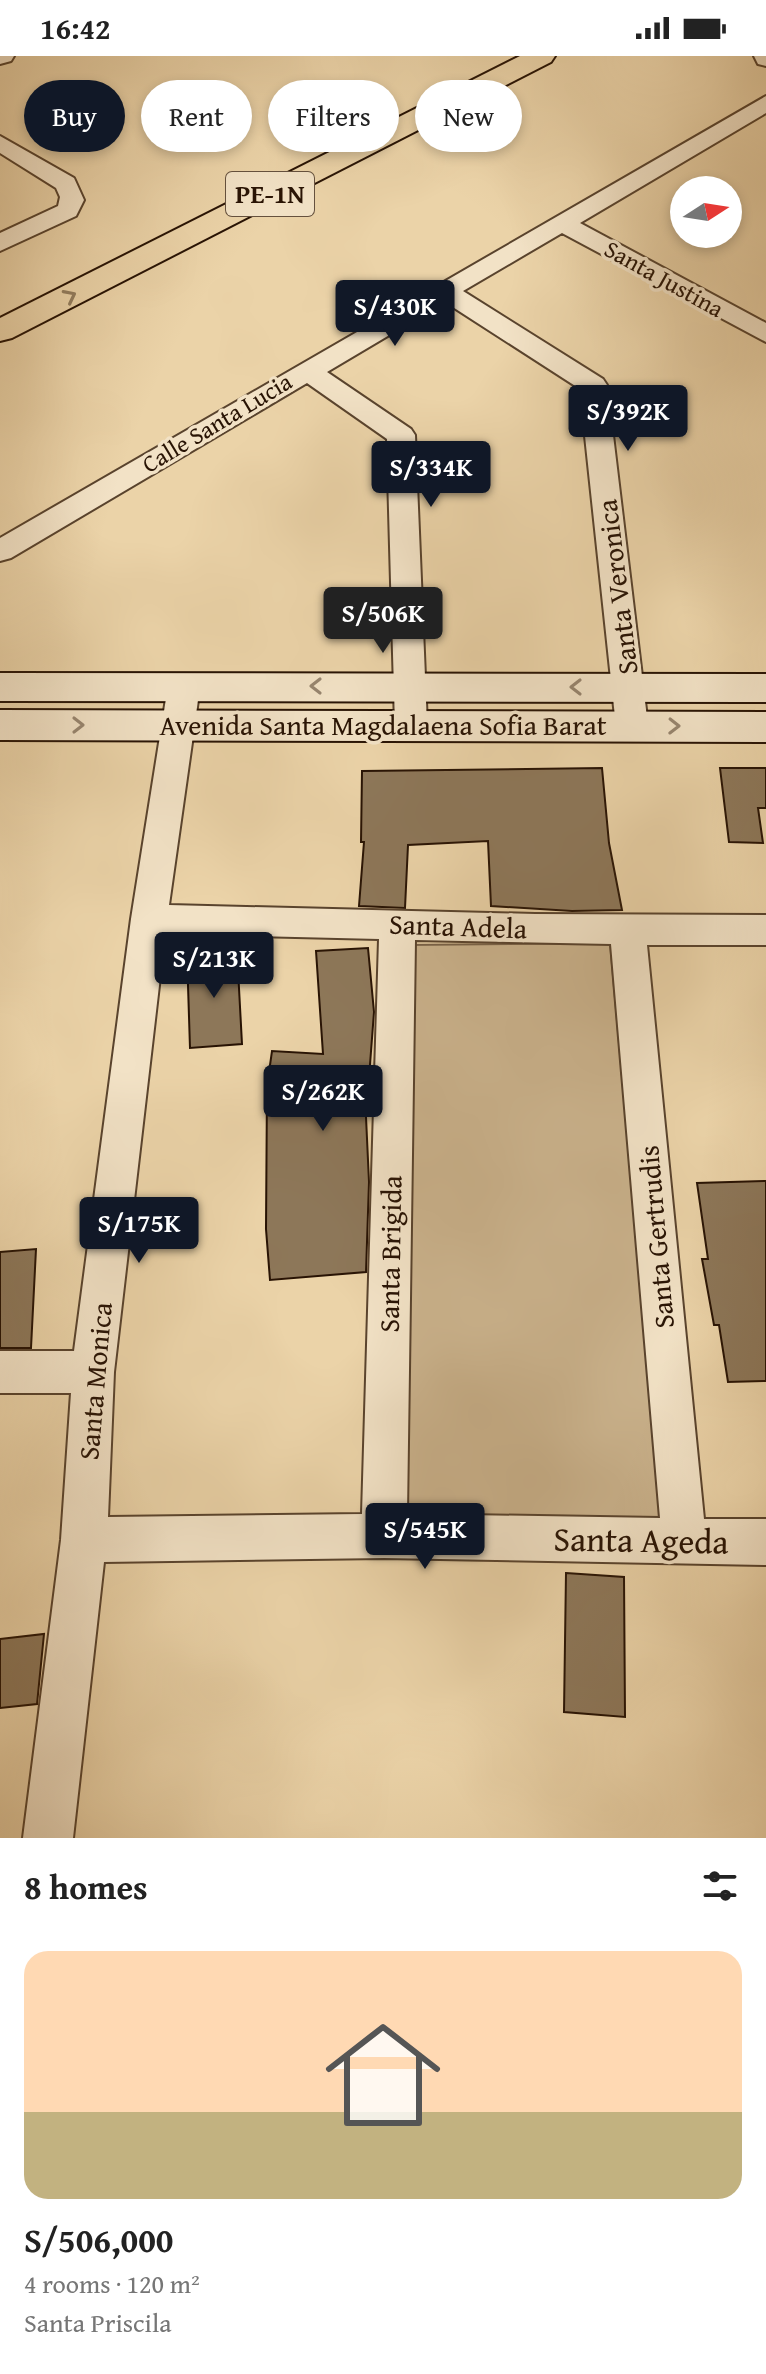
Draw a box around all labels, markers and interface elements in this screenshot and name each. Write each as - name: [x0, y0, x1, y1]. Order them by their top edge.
- text: 16:42: [40, 6, 111, 50]
- chip: Buy: [24, 80, 125, 152]
- chip: Rent: [141, 80, 252, 152]
- chip: Filters: [268, 80, 399, 152]
- chip: New: [415, 80, 522, 152]
- road number: PE-1N: [226, 172, 314, 216]
- north arrow: [670, 176, 742, 248]
- map controls: [670, 176, 742, 248]
- street label: Santa Justina: [598, 231, 731, 326]
- pin: S/430K: [330, 280, 460, 348]
- text: S/430K: [354, 286, 436, 325]
- one-way arrow: [61, 290, 76, 305]
- street label: Calle Santa Lucia: [135, 364, 299, 481]
- pin: S/392K: [563, 385, 693, 453]
- text: S/392K: [587, 391, 669, 430]
- pin: S/334K: [366, 441, 496, 509]
- text: S/334K: [390, 447, 472, 486]
- street label: Santa Veronica: [585, 496, 648, 677]
- pin: S/506K: [318, 587, 448, 655]
- text: S/506K: [342, 593, 424, 632]
- one-way arrow: [309, 677, 322, 695]
- one-way arrow: [569, 678, 582, 696]
- street label: Avenida Santa Magdalaena Sofia Barat: [159, 704, 607, 745]
- one-way arrow: [72, 716, 85, 734]
- one-way arrow: [668, 717, 681, 735]
- street label: Santa Adela: [388, 903, 528, 948]
- pin: S/213K: [149, 932, 279, 1000]
- text: S/213K: [173, 938, 255, 977]
- pin: S/262K: [258, 1065, 388, 1133]
- text: S/262K: [282, 1071, 364, 1110]
- street label: Santa Gertrudis: [627, 1144, 684, 1330]
- street label: Santa Brigida: [368, 1174, 411, 1333]
- pin: S/175K: [74, 1197, 204, 1265]
- text: S/175K: [98, 1203, 180, 1242]
- street label: Santa Monica: [67, 1300, 122, 1462]
- pin: S/545K: [360, 1503, 490, 1571]
- text: S/545K: [384, 1509, 466, 1548]
- street label: Santa Ageda: [553, 1513, 729, 1566]
- text: 8 homes: [24, 1862, 148, 1911]
- icon: filters: [698, 1864, 742, 1908]
- icon: home: [311, 2003, 455, 2147]
- text: S/506,000: [24, 2215, 173, 2264]
- text: 4 rooms · 120 m²: [24, 2264, 200, 2303]
- text: Santa Priscila: [24, 2303, 172, 2342]

